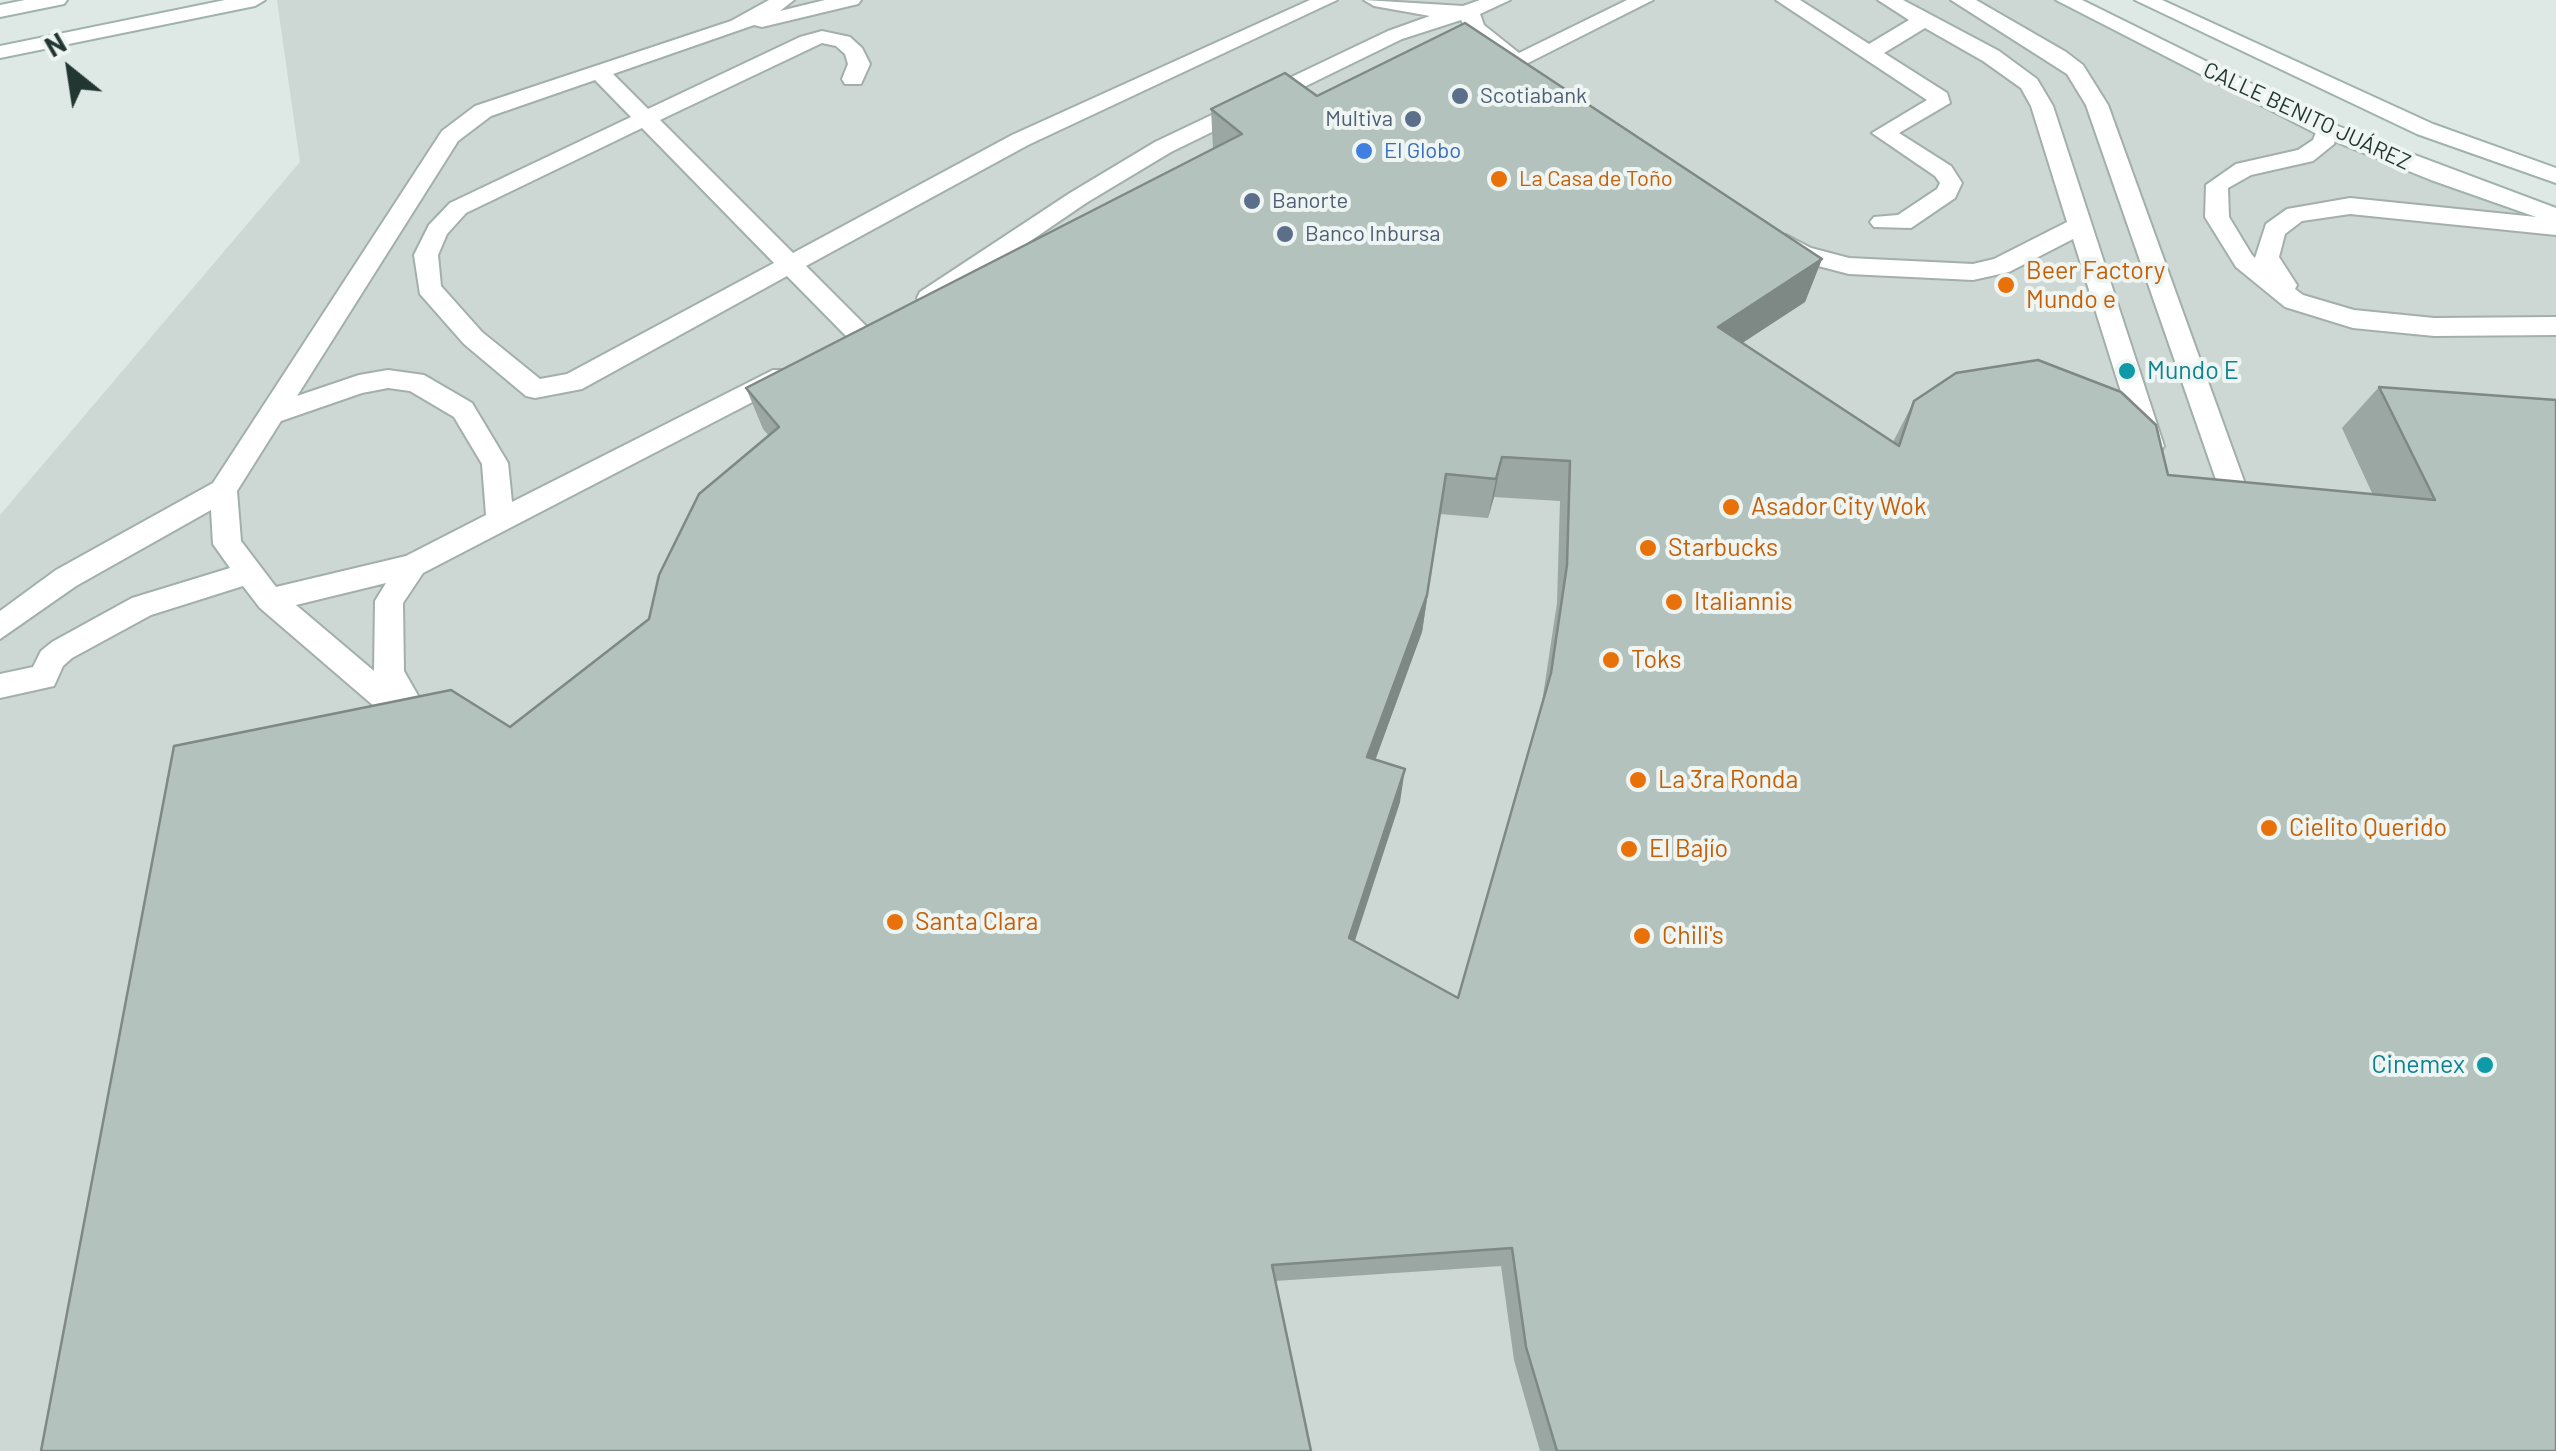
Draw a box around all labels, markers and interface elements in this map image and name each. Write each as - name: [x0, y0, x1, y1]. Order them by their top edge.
- north arrow: [20, 20, 120, 120]
- text: N: [38, 25, 72, 63]
- street label: CALLE BENITO JUÁREZ: [2199, 56, 2415, 176]
- place label: Scotiabank: [1480, 83, 1587, 109]
- marker: Scotiabank: [1449, 85, 1471, 107]
- place label: Multiva: [1325, 106, 1393, 132]
- marker: Multiva: [1402, 108, 1424, 130]
- place label: El Globo: [1384, 138, 1461, 164]
- marker: El Globo: [1353, 140, 1375, 162]
- place label: La Casa de Toño: [1519, 166, 1673, 192]
- marker: La Casa de Toño: [1488, 168, 1510, 190]
- place label: Banorte: [1272, 188, 1348, 214]
- marker: Banorte: [1241, 190, 1263, 212]
- place label: Banco Inbursa: [1305, 221, 1440, 247]
- marker: Banco Inbursa: [1274, 223, 1296, 245]
- place label: Beer Factory Mundo e: [2026, 256, 2165, 315]
- marker: Beer Factory Mundo e: [1995, 274, 2017, 296]
- place label: Mundo E: [2147, 356, 2239, 386]
- marker: Mundo E: [2116, 360, 2138, 382]
- place label: Asador City Wok: [1751, 492, 1926, 522]
- marker: Asador City Wok: [1720, 496, 1742, 518]
- place label: Starbucks: [1668, 533, 1778, 563]
- marker: Starbucks: [1637, 537, 1659, 559]
- place label: Italiannis: [1694, 587, 1793, 617]
- marker: Italiannis: [1663, 591, 1685, 613]
- place label: Toks: [1631, 645, 1682, 675]
- marker: Toks: [1600, 649, 1622, 671]
- place label: La 3ra Ronda: [1658, 765, 1798, 795]
- marker: La 3ra Ronda: [1627, 769, 1649, 791]
- place label: Cielito Querido: [2289, 813, 2447, 843]
- marker: Cielito Querido: [2258, 817, 2280, 839]
- place label: El Bajío: [1649, 834, 1728, 864]
- marker: El Bajío: [1618, 838, 1640, 860]
- place label: Santa Clara: [915, 907, 1038, 937]
- marker: Santa Clara: [884, 911, 906, 933]
- place label: Chili's: [1662, 921, 1724, 951]
- marker: Chili's: [1631, 925, 1653, 947]
- place label: Cinemex: [2371, 1050, 2465, 1080]
- marker: Cinemex: [2474, 1054, 2496, 1076]

